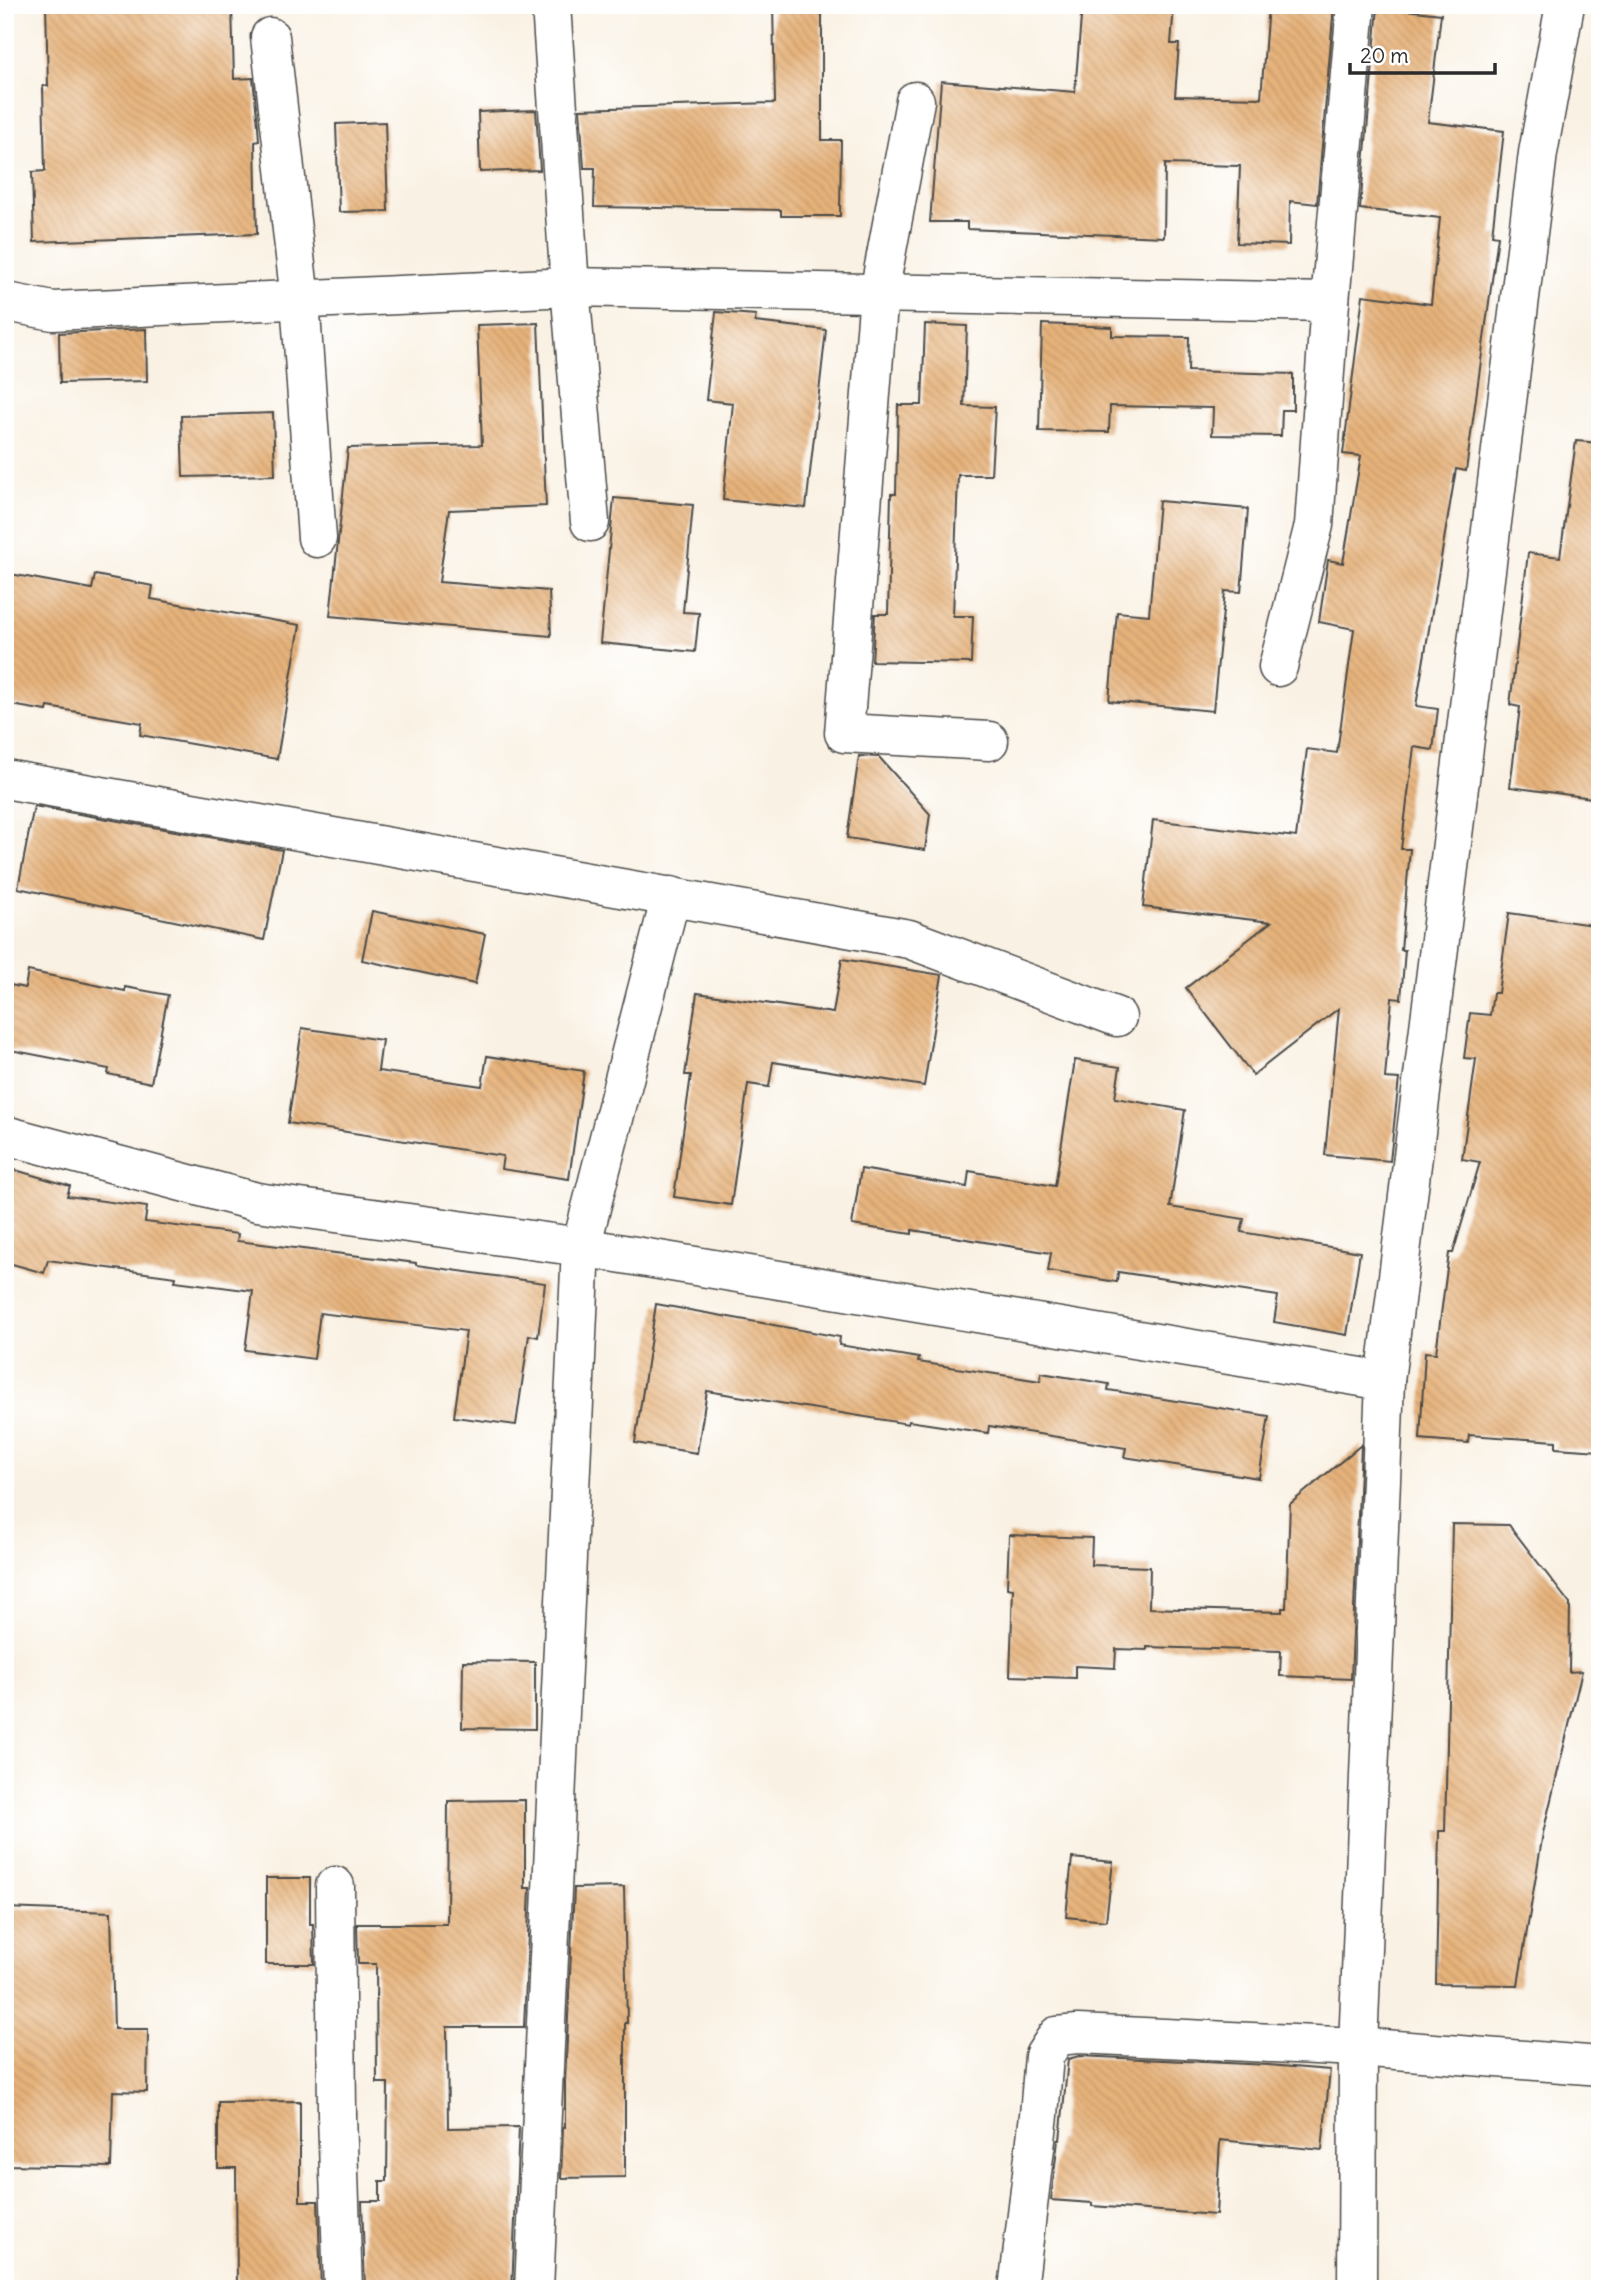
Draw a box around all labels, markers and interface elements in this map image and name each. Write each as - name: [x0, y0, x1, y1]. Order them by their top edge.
- scale bar: [1350, 32, 1495, 76]
- text: 20 m: [1360, 42, 1409, 69]

